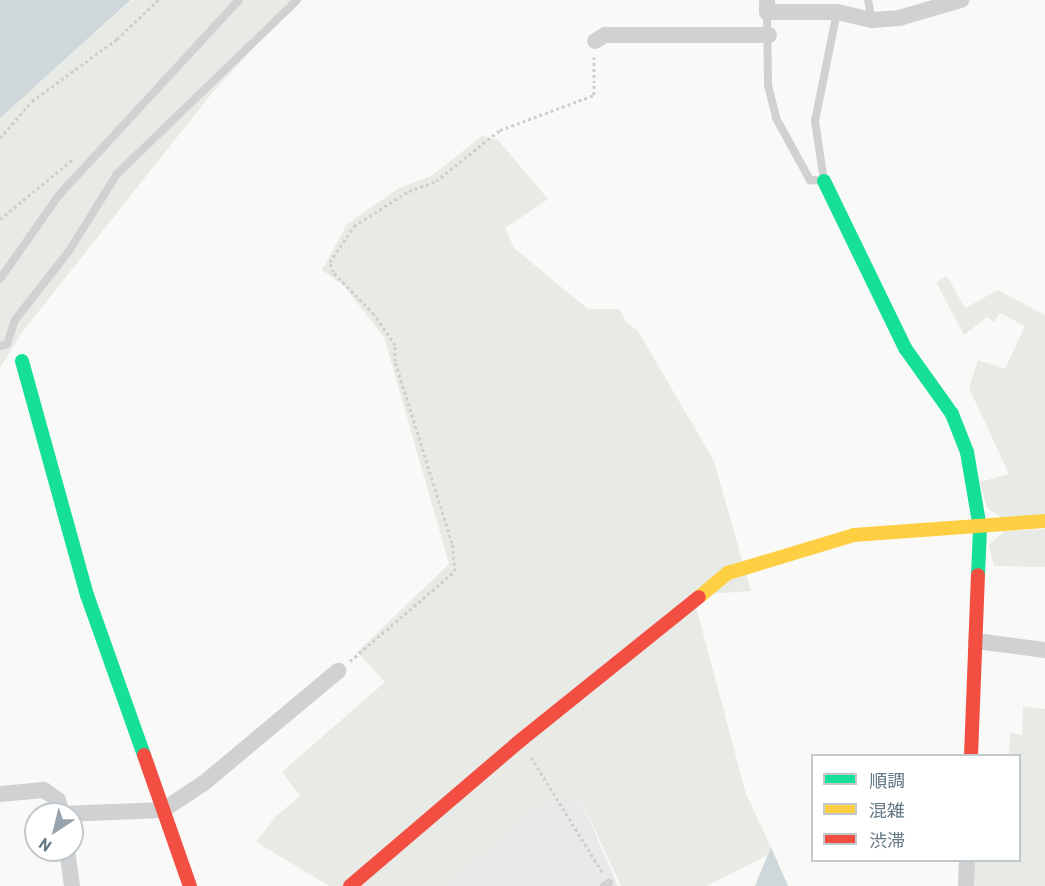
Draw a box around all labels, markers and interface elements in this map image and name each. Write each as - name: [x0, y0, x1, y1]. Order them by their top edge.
- legend: [811, 754, 1021, 862]
- text: 順調: [869, 769, 905, 791]
- text: 混雑: [869, 799, 905, 821]
- north arrow: [24, 802, 84, 862]
- text: 渋滞: [869, 829, 905, 851]
- text: N: [35, 835, 54, 856]

